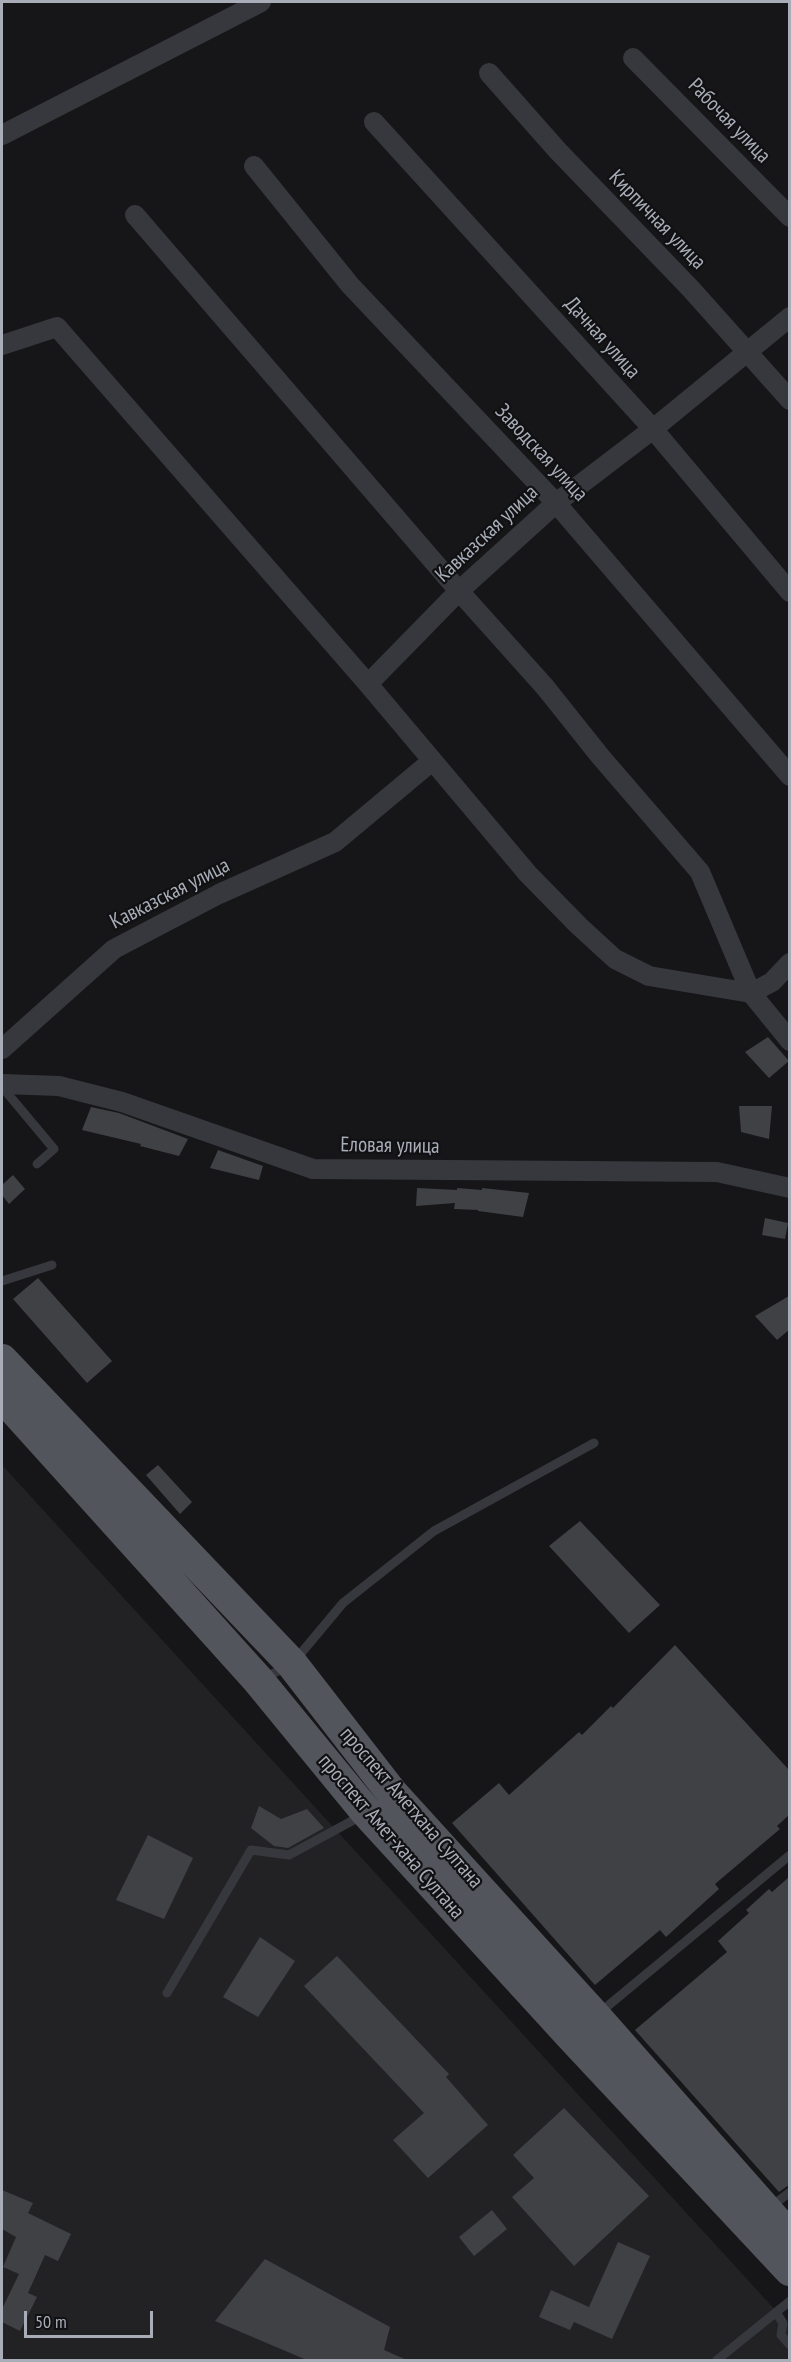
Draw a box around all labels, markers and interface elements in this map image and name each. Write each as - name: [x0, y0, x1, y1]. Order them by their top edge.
- street label: Рабочая улица: [682, 73, 776, 169]
- street label: Кирпичная улица: [603, 165, 711, 275]
- street label: Дачная улица: [559, 292, 645, 384]
- street label: Заводская улица: [490, 399, 592, 507]
- street label: Кавказская улица: [431, 480, 543, 588]
- street label: Кавказская улица: [106, 853, 234, 935]
- street label: Еловая улица: [340, 1133, 440, 1159]
- street label: проспект Аметхана Султана: [334, 1722, 488, 1894]
- street label: проспект Амет-хана Султана: [313, 1750, 469, 1924]
- scale bar: [27, 2299, 156, 2337]
- text: 50 m: [35, 2310, 67, 2333]

